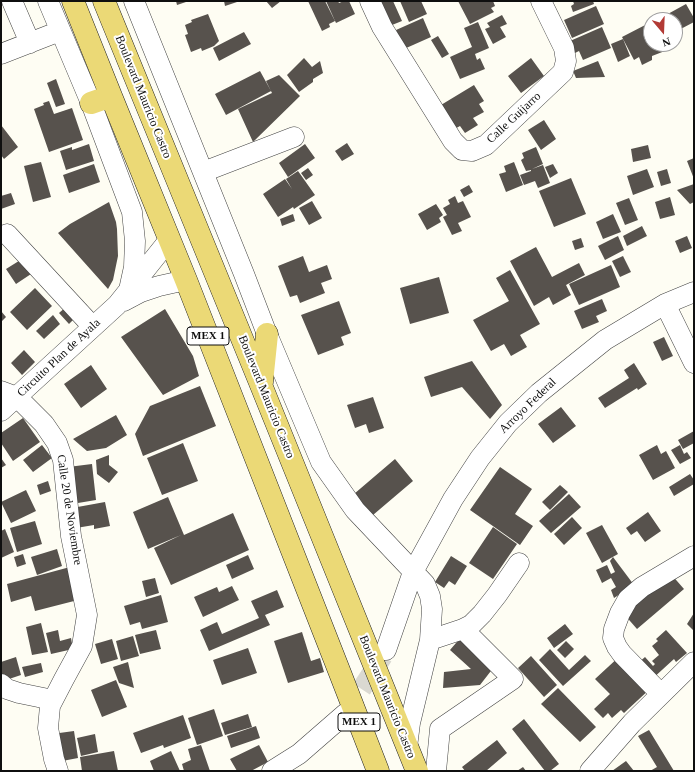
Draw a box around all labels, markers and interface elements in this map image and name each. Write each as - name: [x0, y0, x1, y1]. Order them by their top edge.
- north arrow: [643, 12, 683, 52]
- street label: Boulevard Mauricio Castro: [112, 33, 174, 161]
- text: N: [661, 35, 672, 49]
- street label: Calle Guijarro: [484, 89, 544, 147]
- street label: Circuito Plan de Ayala: [14, 316, 104, 400]
- road number: MEX 1: [187, 327, 229, 345]
- street label: Boulevard Mauricio Castro: [235, 333, 297, 461]
- street label: Arroyo Federal: [497, 375, 559, 437]
- street label: Calle 20 de Noviembre: [53, 454, 85, 566]
- street label: Boulevard Mauricio Castro: [356, 633, 418, 761]
- road number: MEX 1: [338, 713, 380, 731]

